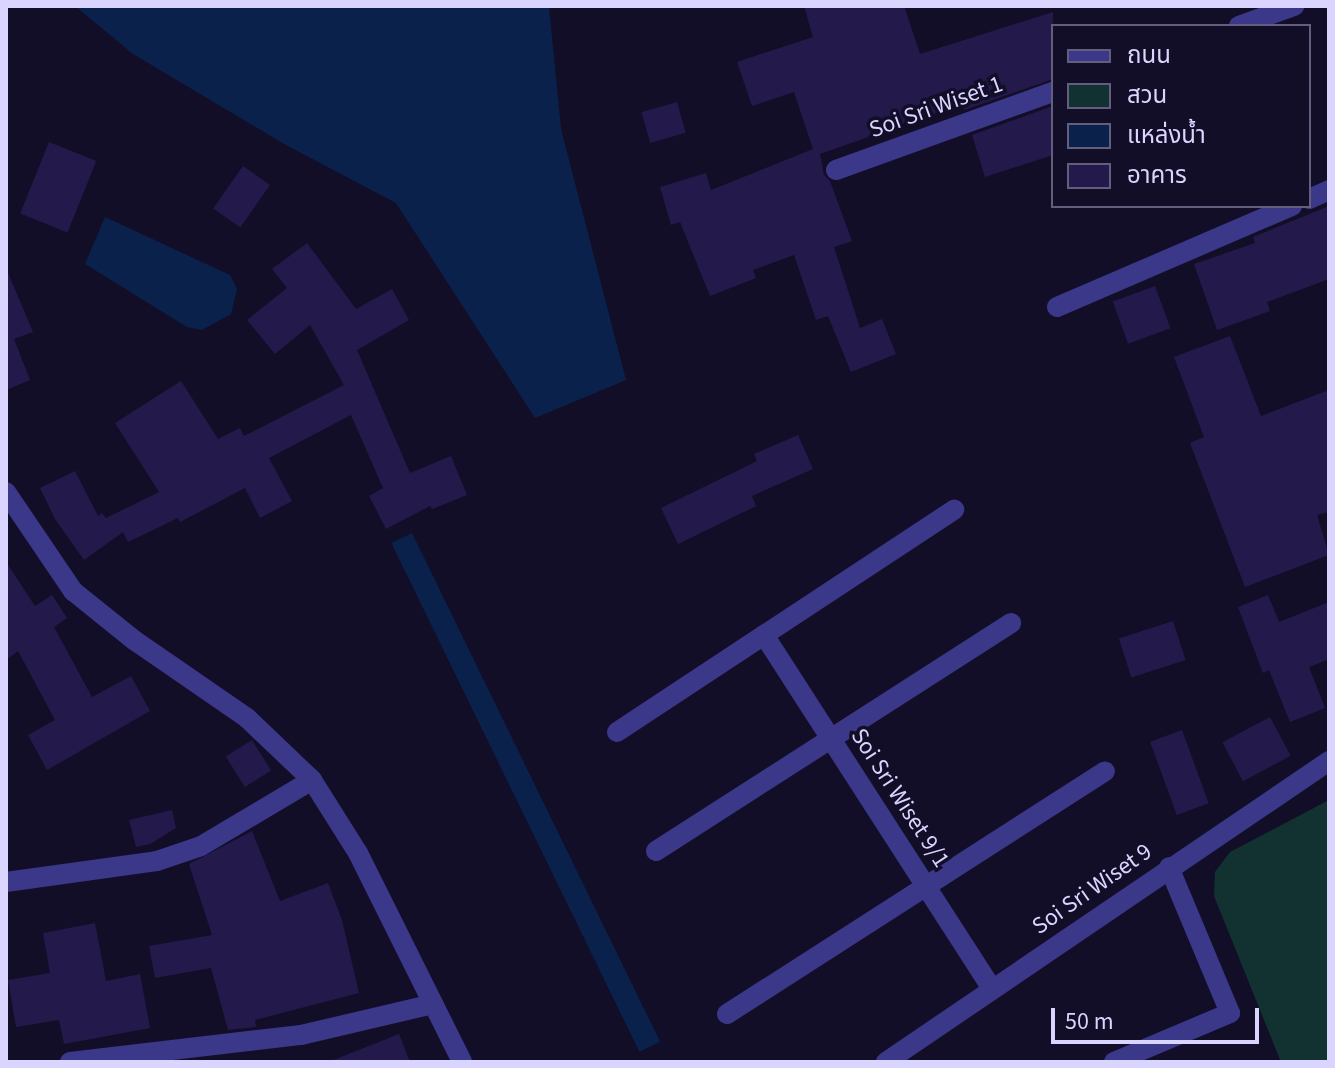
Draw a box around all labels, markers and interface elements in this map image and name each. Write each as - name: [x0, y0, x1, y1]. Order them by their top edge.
- legend: [1051, 24, 1311, 208]
- text: ถนน: [1127, 38, 1171, 73]
- street label: Soi Sri Wiset 1: [865, 70, 1007, 144]
- text: สวน: [1127, 78, 1167, 113]
- text: แหล่งน้ำ: [1127, 118, 1206, 153]
- text: อาคาร: [1127, 158, 1187, 193]
- street label: Soi Sri Wiset 9/1: [844, 723, 956, 873]
- street label: Soi Sri Wiset 9: [1027, 837, 1157, 941]
- scale bar: [1055, 992, 1263, 1042]
- text: 50 m: [1065, 1004, 1114, 1039]

